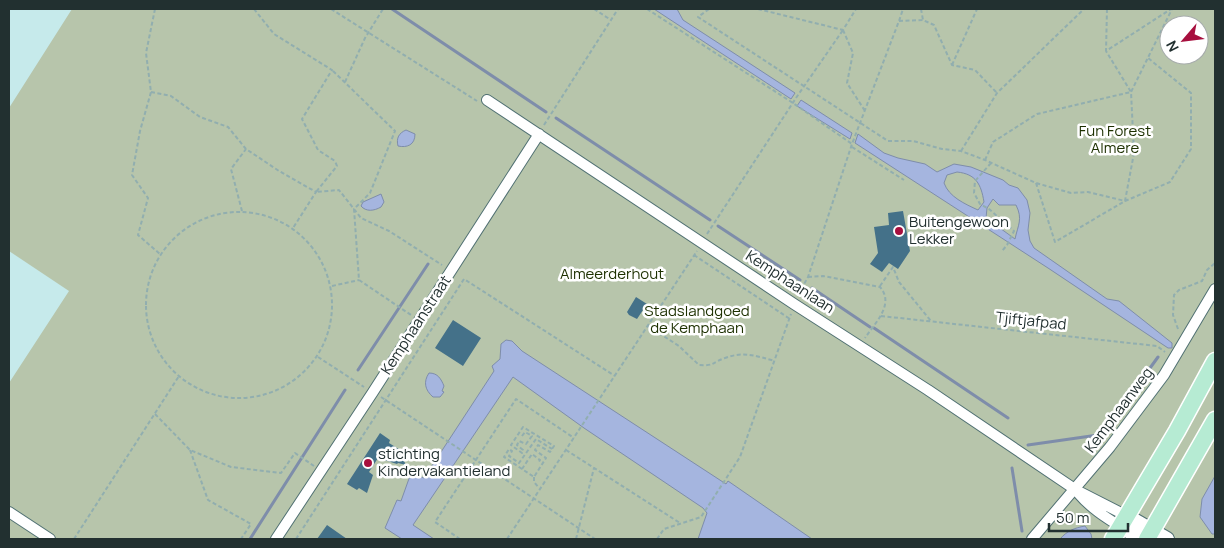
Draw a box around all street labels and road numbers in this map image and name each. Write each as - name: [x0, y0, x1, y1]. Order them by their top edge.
- street label: Kemphaanlaan: [742, 245, 839, 318]
- street label: Kemphaanstraat: [376, 271, 456, 378]
- street label: Tjiftjafpad: [995, 306, 1067, 335]
- street label: Kemphaanweg: [1080, 363, 1158, 457]

